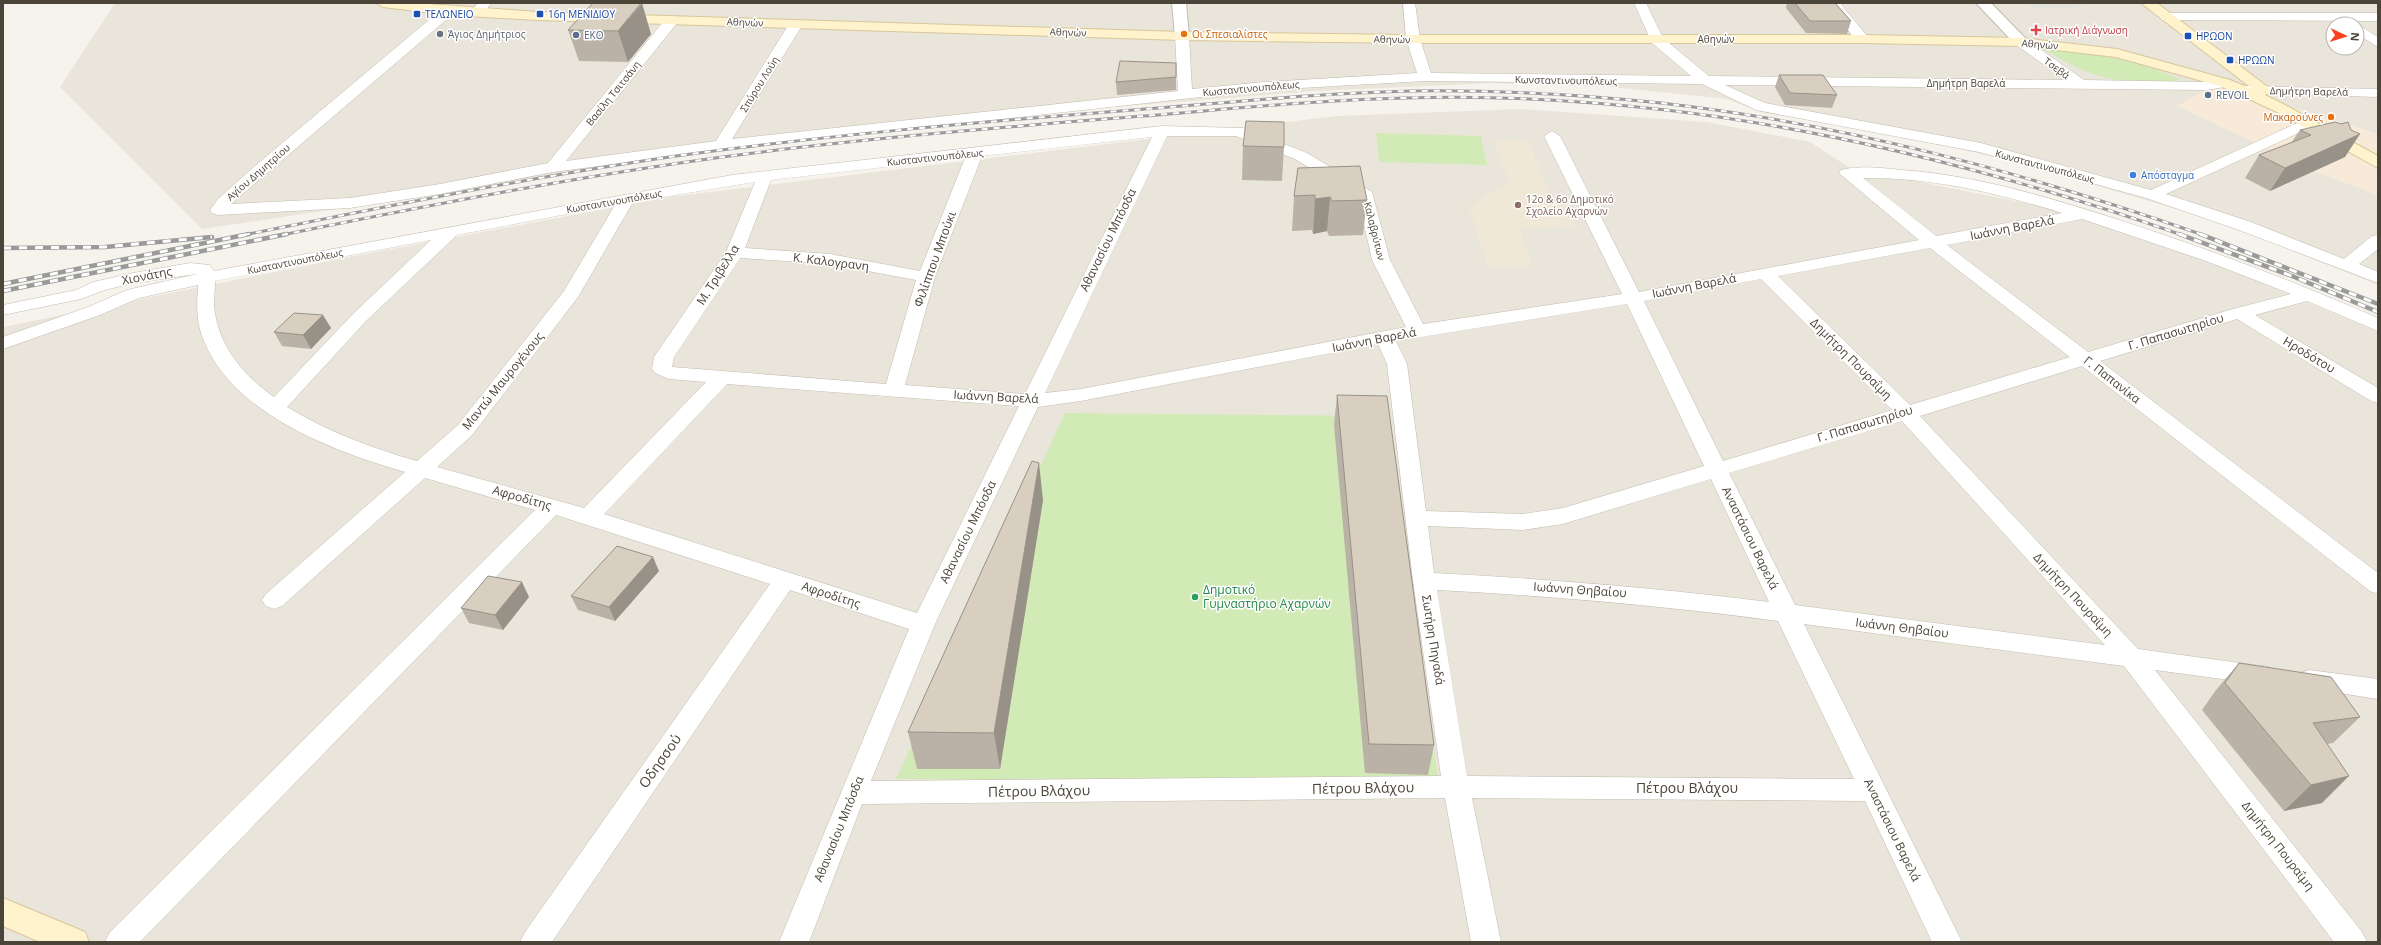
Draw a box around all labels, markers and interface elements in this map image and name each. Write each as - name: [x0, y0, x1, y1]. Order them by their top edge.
- place label: ΤΕΛΩΝΕΙΟ: [425, 7, 474, 21]
- place label: 16η ΜΕΝΙΔΙΟΥ: [548, 7, 615, 21]
- marker: ΤΕΛΩΝΕΙΟ: [412, 9, 422, 19]
- marker: 16η ΜΕΝΙΔΙΟΥ: [535, 9, 545, 19]
- street label: Αθηνών: [726, 14, 764, 30]
- north arrow: [2325, 16, 2365, 56]
- place label: Ιατρική Διάγνωση: [2045, 23, 2128, 37]
- street label: Αθηνών: [1049, 24, 1087, 40]
- marker: Ιατρική Διάγνωση: [2030, 24, 2042, 36]
- place label: Άγιος Δημήτριος: [448, 27, 526, 41]
- place label: Οι Σπεσιαλίστες: [1192, 27, 1268, 41]
- place label: EKO: [584, 28, 604, 42]
- marker: Άγιος Δημήτριος: [435, 29, 445, 39]
- marker: Οι Σπεσιαλίστες: [1179, 29, 1189, 39]
- place label: ΗΡΩΟΝ: [2196, 29, 2233, 43]
- marker: EKO: [571, 30, 581, 40]
- marker: ΗΡΩΟΝ: [2183, 31, 2193, 41]
- street label: Αθηνών: [1373, 32, 1411, 46]
- street label: Αθηνών: [1698, 32, 1734, 46]
- text: N: [2348, 32, 2363, 42]
- street label: Αθηνών: [2021, 35, 2059, 53]
- street label: Σπύρου Λούη: [736, 53, 782, 115]
- place label: ΗΡΩΩΝ: [2238, 53, 2275, 67]
- street label: Τσεβά: [2041, 54, 2073, 82]
- marker: ΗΡΩΩΝ: [2225, 55, 2235, 65]
- street label: Βασίλη Τσιτσάνη: [582, 58, 644, 128]
- street label: Κωνσταντινουπόλεως: [1515, 72, 1618, 88]
- street label: Δημήτρη Βαρελά: [1927, 76, 2005, 90]
- street label: Κωσταντινουπόλεως: [1202, 77, 1300, 99]
- street label: Δημήτρη Βαρελά: [2270, 83, 2348, 99]
- place label: REVOIL: [2216, 88, 2249, 102]
- marker: REVOIL: [2203, 90, 2213, 100]
- place label: Μακαρούνες: [2263, 110, 2323, 124]
- marker: Μακαρούνες: [2326, 112, 2336, 122]
- street label: Αγίου Δημητρίου: [223, 140, 293, 204]
- street label: Κωσταντινουπόλεως: [886, 145, 984, 169]
- street label: Κωνσταντινουπόλεως: [1994, 146, 2096, 186]
- place label: Απόσταγμα: [2141, 168, 2194, 182]
- marker: Απόσταγμα: [2128, 170, 2138, 180]
- street label: Αθανασίου Μπόσδα: [1075, 185, 1140, 294]
- street label: Κωσταντινουπόλεως: [565, 186, 663, 216]
- place label: 12ο & 6ο Δημοτικό Σχολείο Αχαρνών: [1526, 192, 1614, 218]
- street label: Καλαβρύτων: [1361, 200, 1389, 262]
- marker: 12ο & 6ο Δημοτικό Σχολείο Αχαρνών: [1513, 200, 1523, 210]
- street label: Φιλίππου Μπούκι: [909, 209, 960, 309]
- street label: Ιωάννη Βαρελά: [1968, 211, 2056, 244]
- street label: Μ. Τριβελλα: [692, 241, 743, 308]
- street label: Κωσταντινουπόλεως: [246, 245, 344, 277]
- street label: Κ. Καλογρανη: [792, 248, 870, 275]
- street label: Χιονάτης: [120, 262, 174, 289]
- street label: Ιωάννη Βαρελά: [1650, 269, 1738, 302]
- street label: Γ. Παπασωτηρίου: [2126, 309, 2226, 354]
- street label: Δημήτρη Πουραΐμη: [1807, 314, 1896, 403]
- street label: Ιωάννη Βαρελά: [1330, 323, 1418, 356]
- street label: Μαντώ Μαυρογένους: [458, 328, 548, 433]
- street label: Ηροδότου: [2280, 332, 2338, 377]
- street label: Γ. Παπανίκα: [2080, 352, 2145, 408]
- street label: Ιωάννη Βαρελά: [953, 386, 1040, 407]
- street label: Γ. Παπασωτηρίου: [1815, 401, 1915, 446]
- street label: Αθανασίου Μπόσδα: [935, 477, 1000, 586]
- street label: Αφροδίτης: [491, 481, 554, 514]
- street label: Αναστάσιου Βαρελά: [1718, 483, 1783, 593]
- street label: Δημήτρη Πουραΐμη: [2030, 549, 2117, 640]
- street label: Αφροδίτης: [800, 577, 863, 612]
- street label: Ιωάννη Θηβαίου: [1533, 578, 1627, 601]
- place label: Δημοτικό Γυμναστήριο Αχαρνών: [1203, 581, 1331, 612]
- marker: Δημοτικό Γυμναστήριο Αχαρνών: [1190, 592, 1200, 602]
- street label: Σωτήρη Πηγαδά: [1418, 594, 1449, 687]
- street label: Ιωάννη Θηβαίου: [1855, 613, 1950, 642]
- street label: Οδησσού: [634, 730, 685, 792]
- street label: Αθανασίου Μπόσδα: [810, 773, 868, 884]
- street label: Αναστάσιου Βαρελά: [1860, 775, 1925, 885]
- street label: Πέτρου Βλάχου: [1312, 777, 1414, 798]
- street label: Πέτρου Βλάχου: [1636, 778, 1738, 797]
- street label: Πέτρου Βλάχου: [988, 780, 1090, 801]
- street label: Δημήτρη Πουραΐμη: [2238, 797, 2319, 894]

